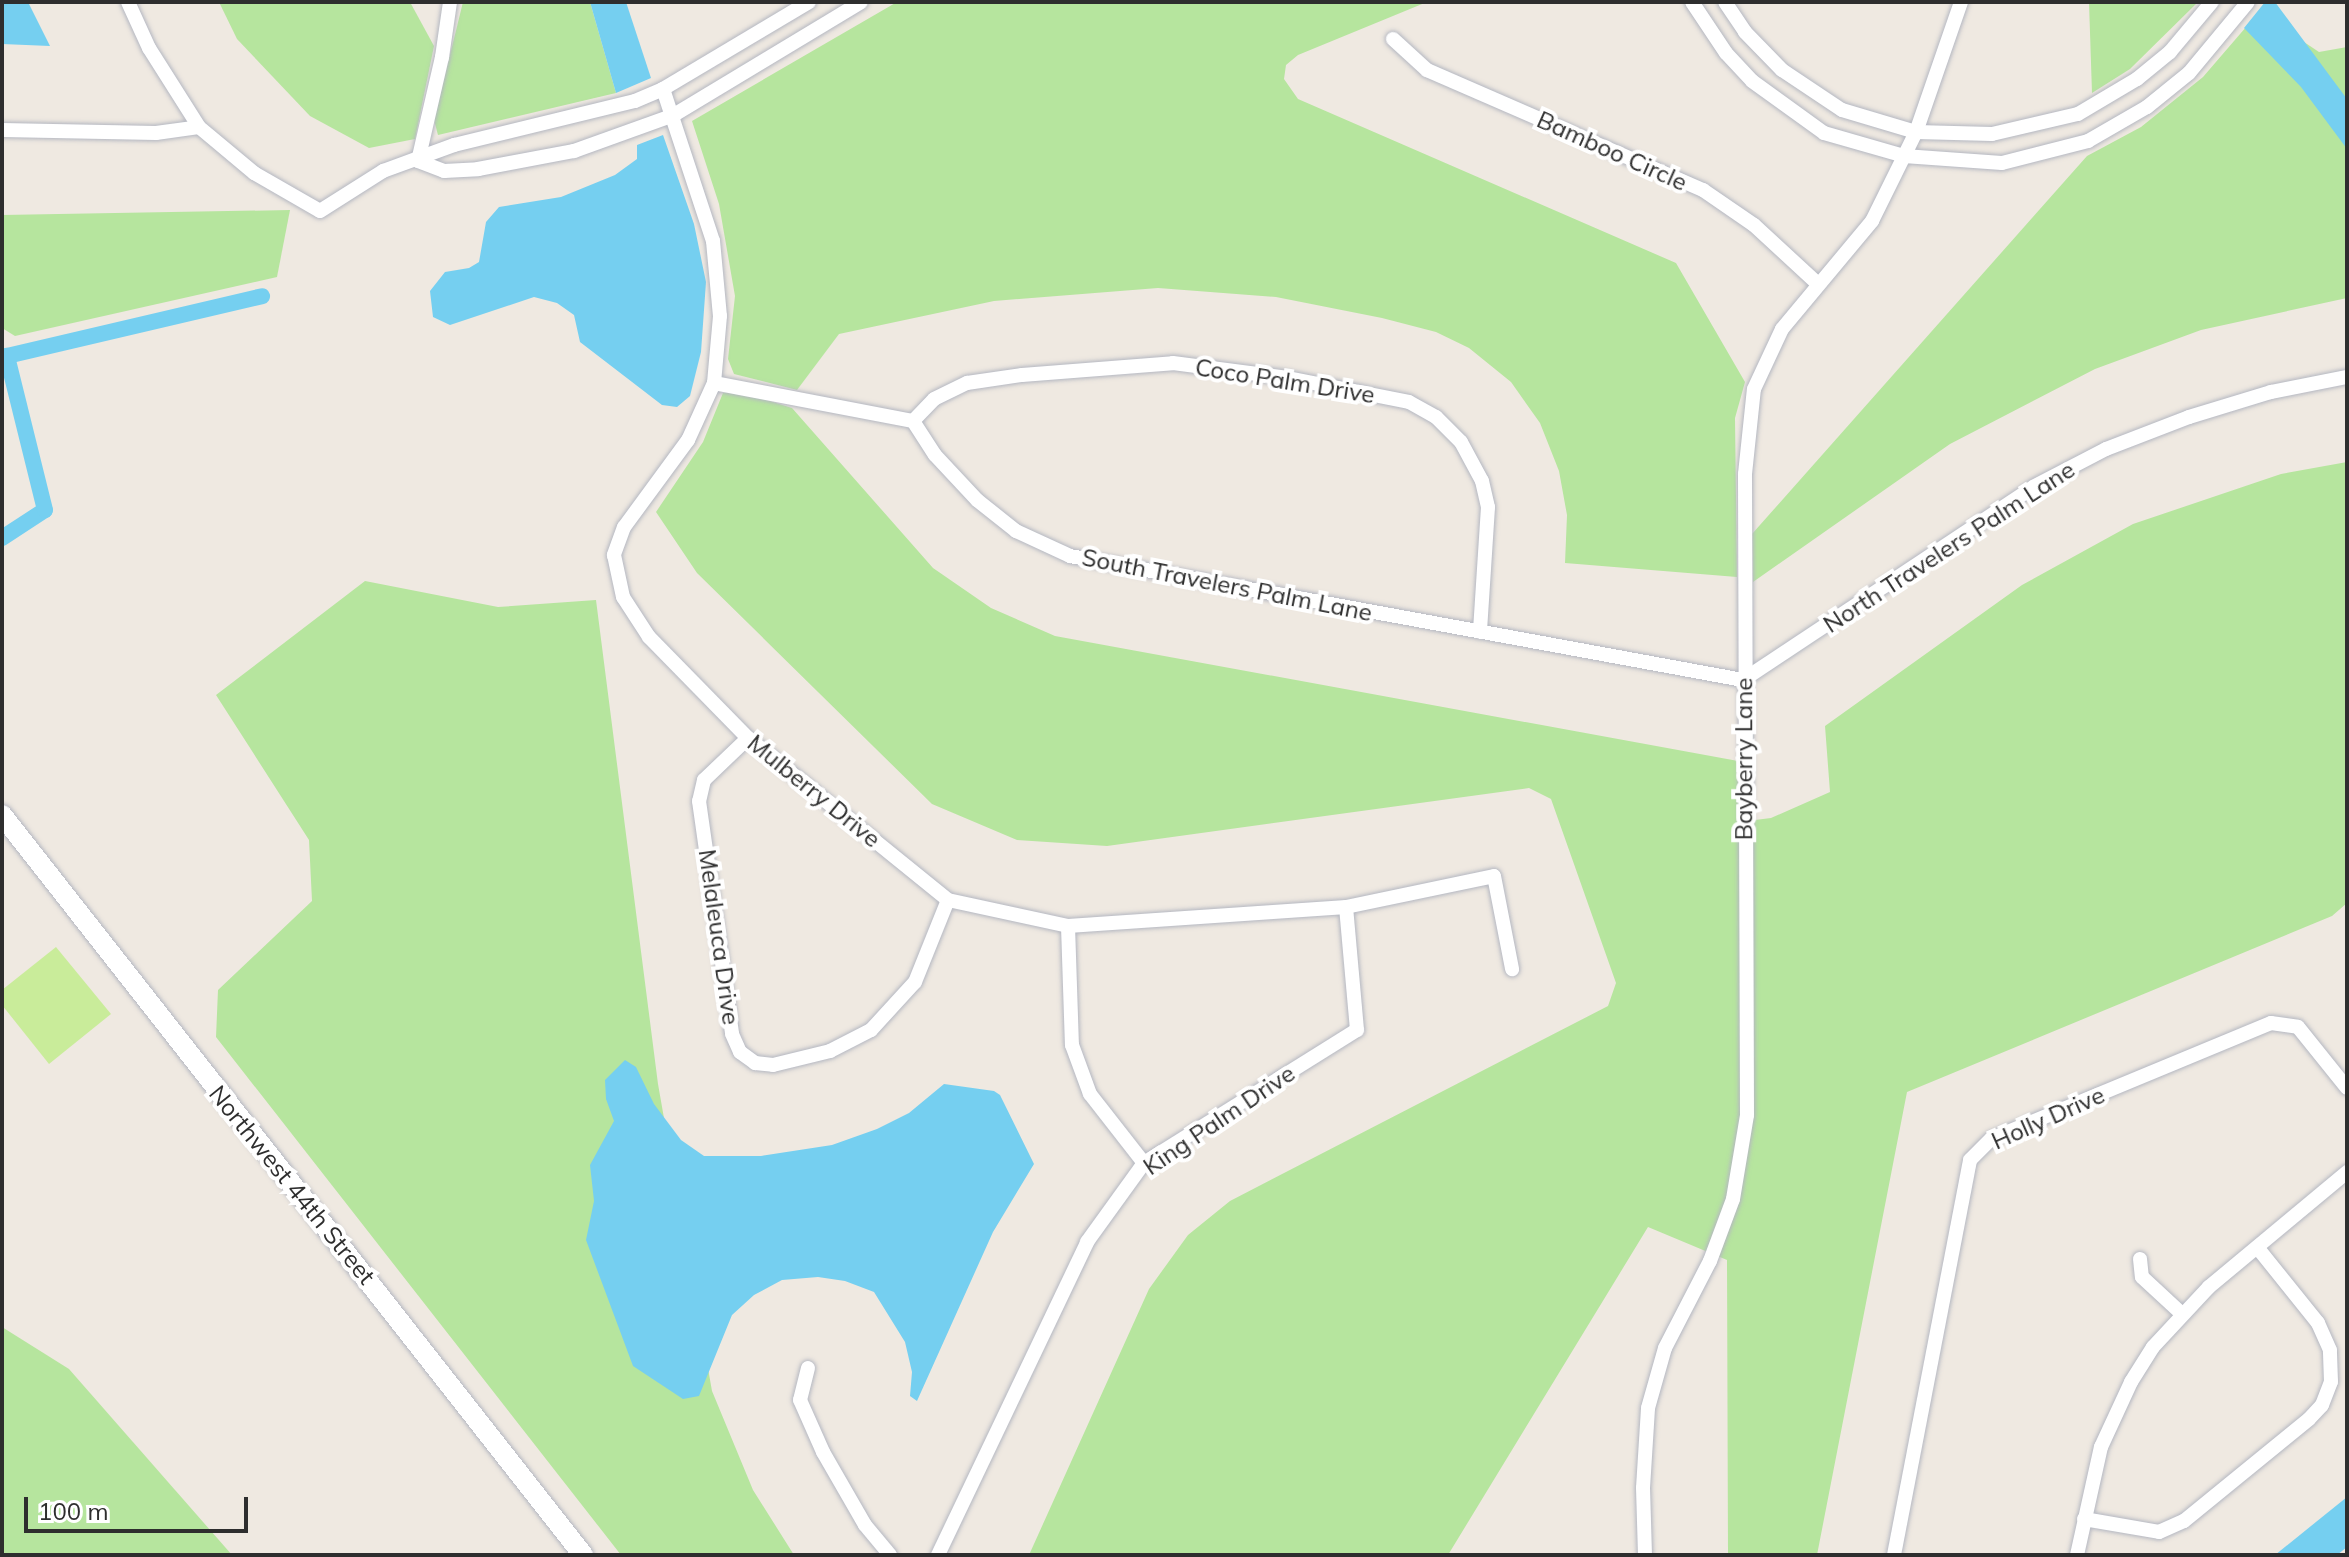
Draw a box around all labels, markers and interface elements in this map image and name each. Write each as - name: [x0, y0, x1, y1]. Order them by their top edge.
- street label: Bamboo Circle: [1533, 105, 1691, 197]
- street label: Coco Palm Drive: [1193, 353, 1377, 409]
- street label: North Travelers Palm Lane: [1818, 455, 2080, 639]
- street label: South Travelers Palm Lane: [1079, 543, 1375, 627]
- street label: Bayberry Lane: [1730, 678, 1758, 840]
- street label: Mulberry Drive: [742, 729, 886, 853]
- street label: Melaleuca Drive: [692, 847, 746, 1027]
- street label: King Palm Drive: [1138, 1059, 1300, 1181]
- street label: Northwest 44th Street: [203, 1080, 381, 1290]
- street label: Holly Drive: [1987, 1080, 2109, 1156]
- scale bar: [28, 1481, 252, 1531]
- text: 100 m: [38, 1496, 109, 1526]

